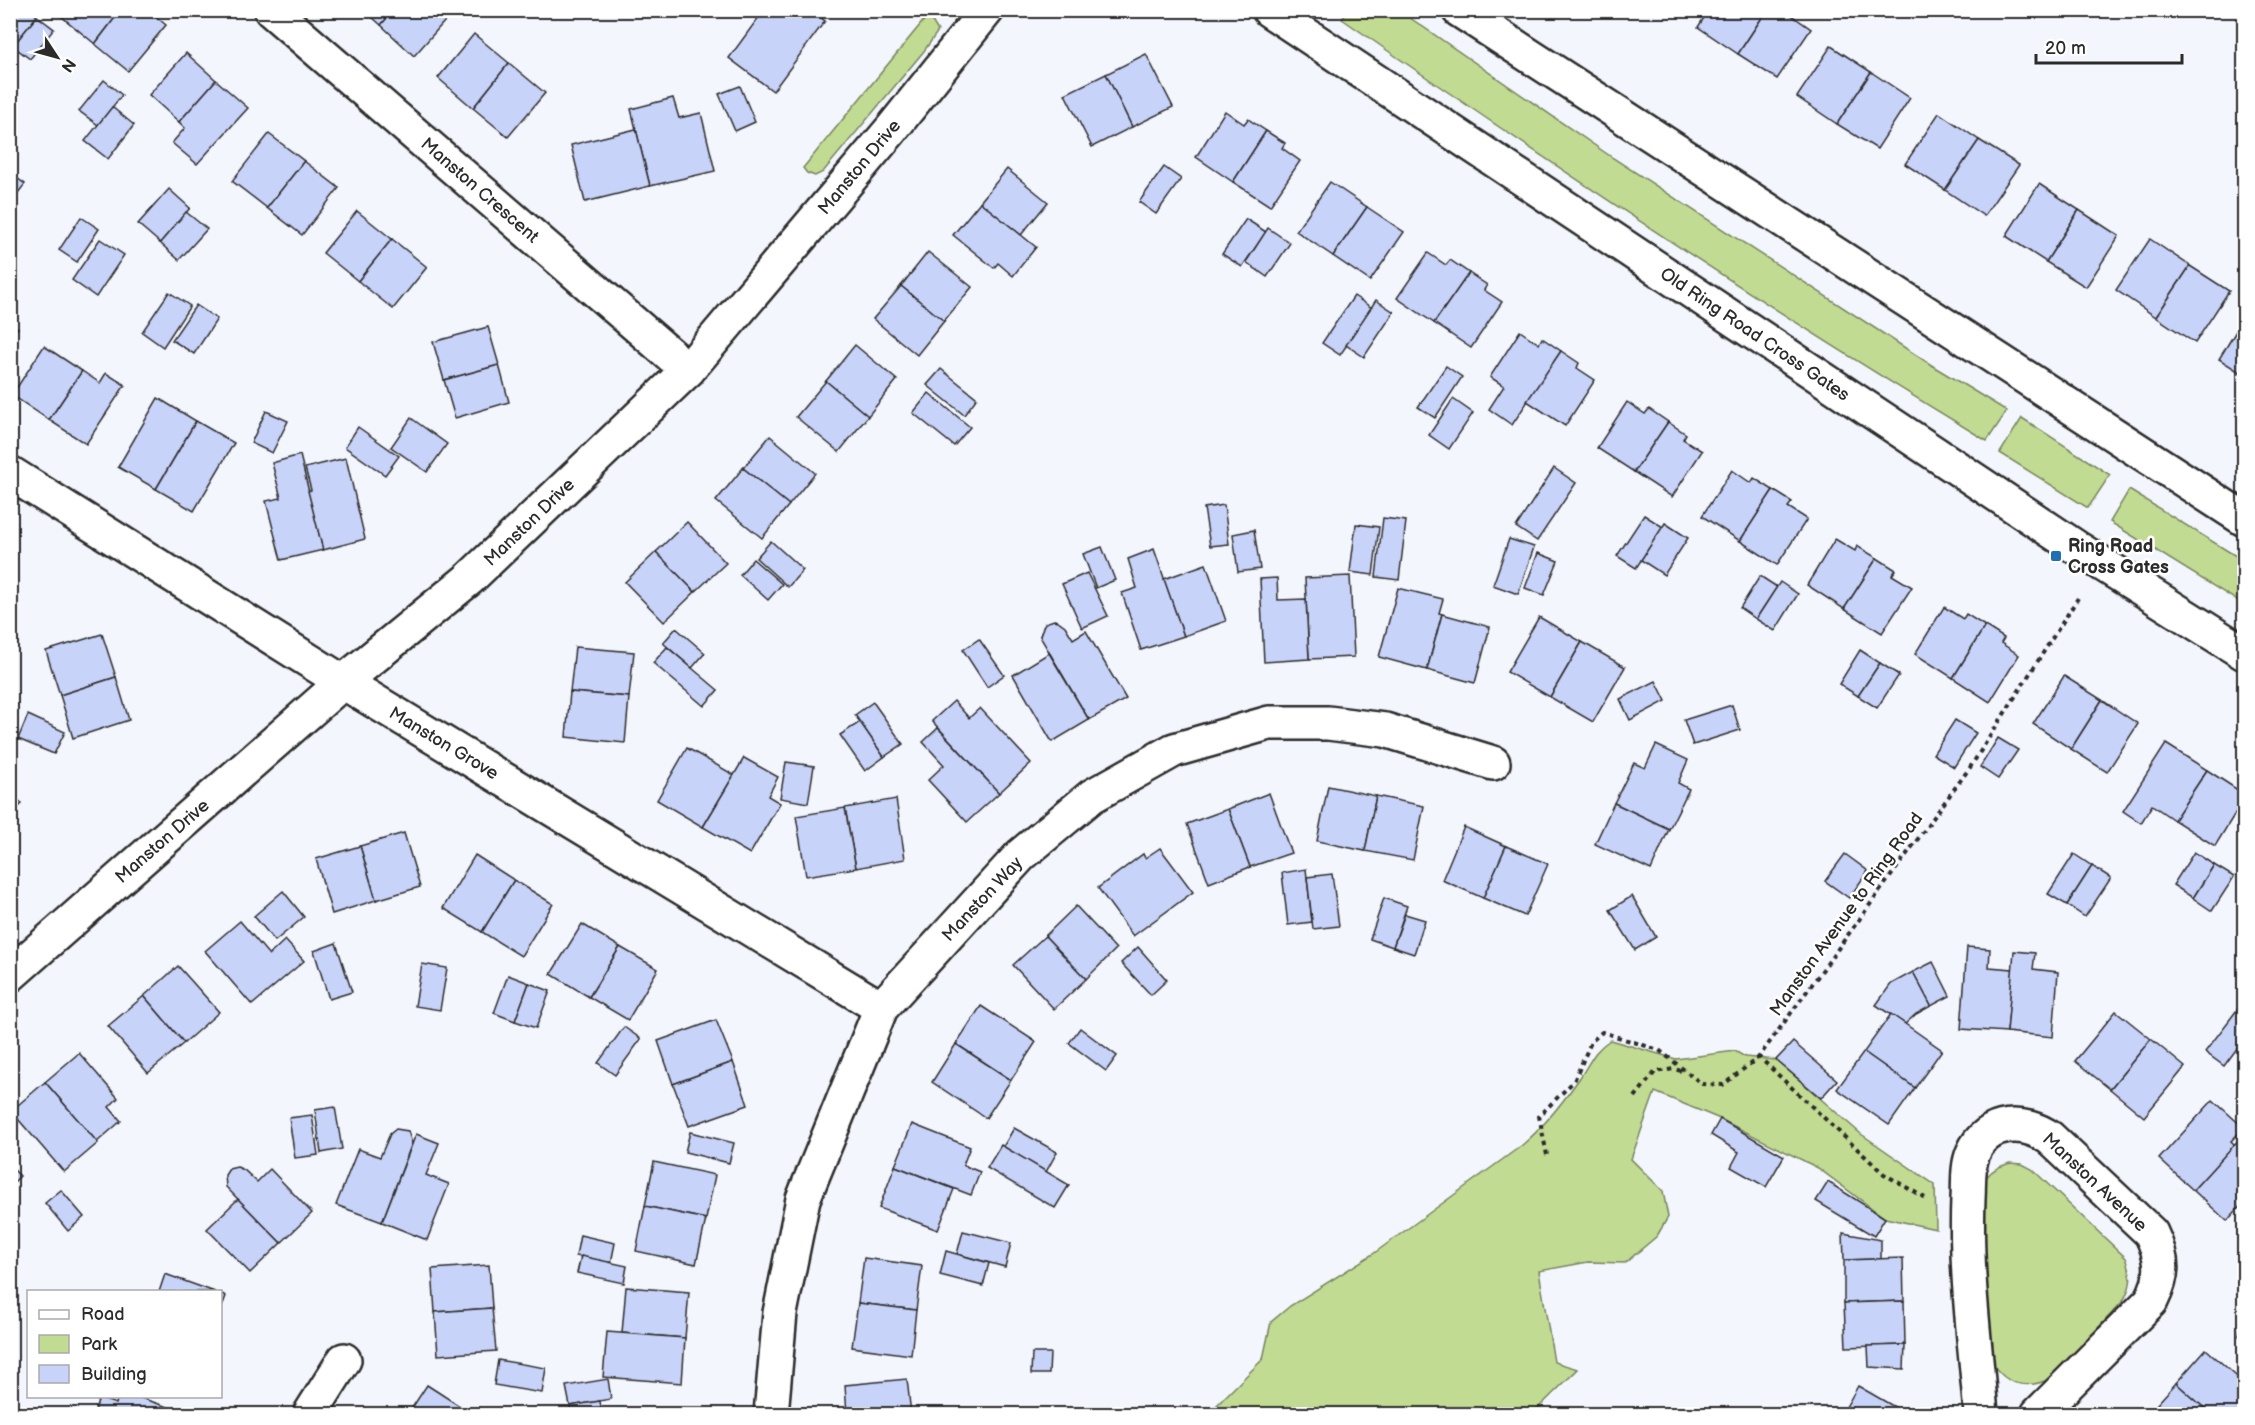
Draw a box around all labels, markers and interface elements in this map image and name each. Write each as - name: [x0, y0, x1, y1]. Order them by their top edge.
- north arrow: [27, 27, 87, 87]
- scale bar: [2036, 27, 2182, 65]
- text: 20 m: [2045, 38, 2086, 59]
- text: N: [57, 54, 79, 75]
- street label: Manston Drive: [814, 115, 905, 219]
- street label: Manston Crescent: [416, 133, 543, 248]
- street label: Old Ring Road Cross Gates: [1656, 263, 1853, 406]
- street label: Manston Drive: [480, 474, 579, 571]
- place label: Ring Road Cross Gates: [2068, 536, 2169, 578]
- marker: Ring Road Cross Gates: [2049, 549, 2063, 563]
- street label: Manston Grove: [385, 703, 503, 784]
- street label: Manston Drive: [111, 795, 214, 888]
- street label: Manston Avenue to Ring Road: [1766, 808, 1927, 1020]
- street label: Manston Way: [938, 852, 1027, 946]
- street label: Manston Avenue: [2038, 1129, 2152, 1236]
- legend: [27, 1290, 222, 1398]
- text: Road: [81, 1304, 125, 1325]
- text: Park: [81, 1334, 117, 1355]
- text: Building: [81, 1364, 147, 1385]

